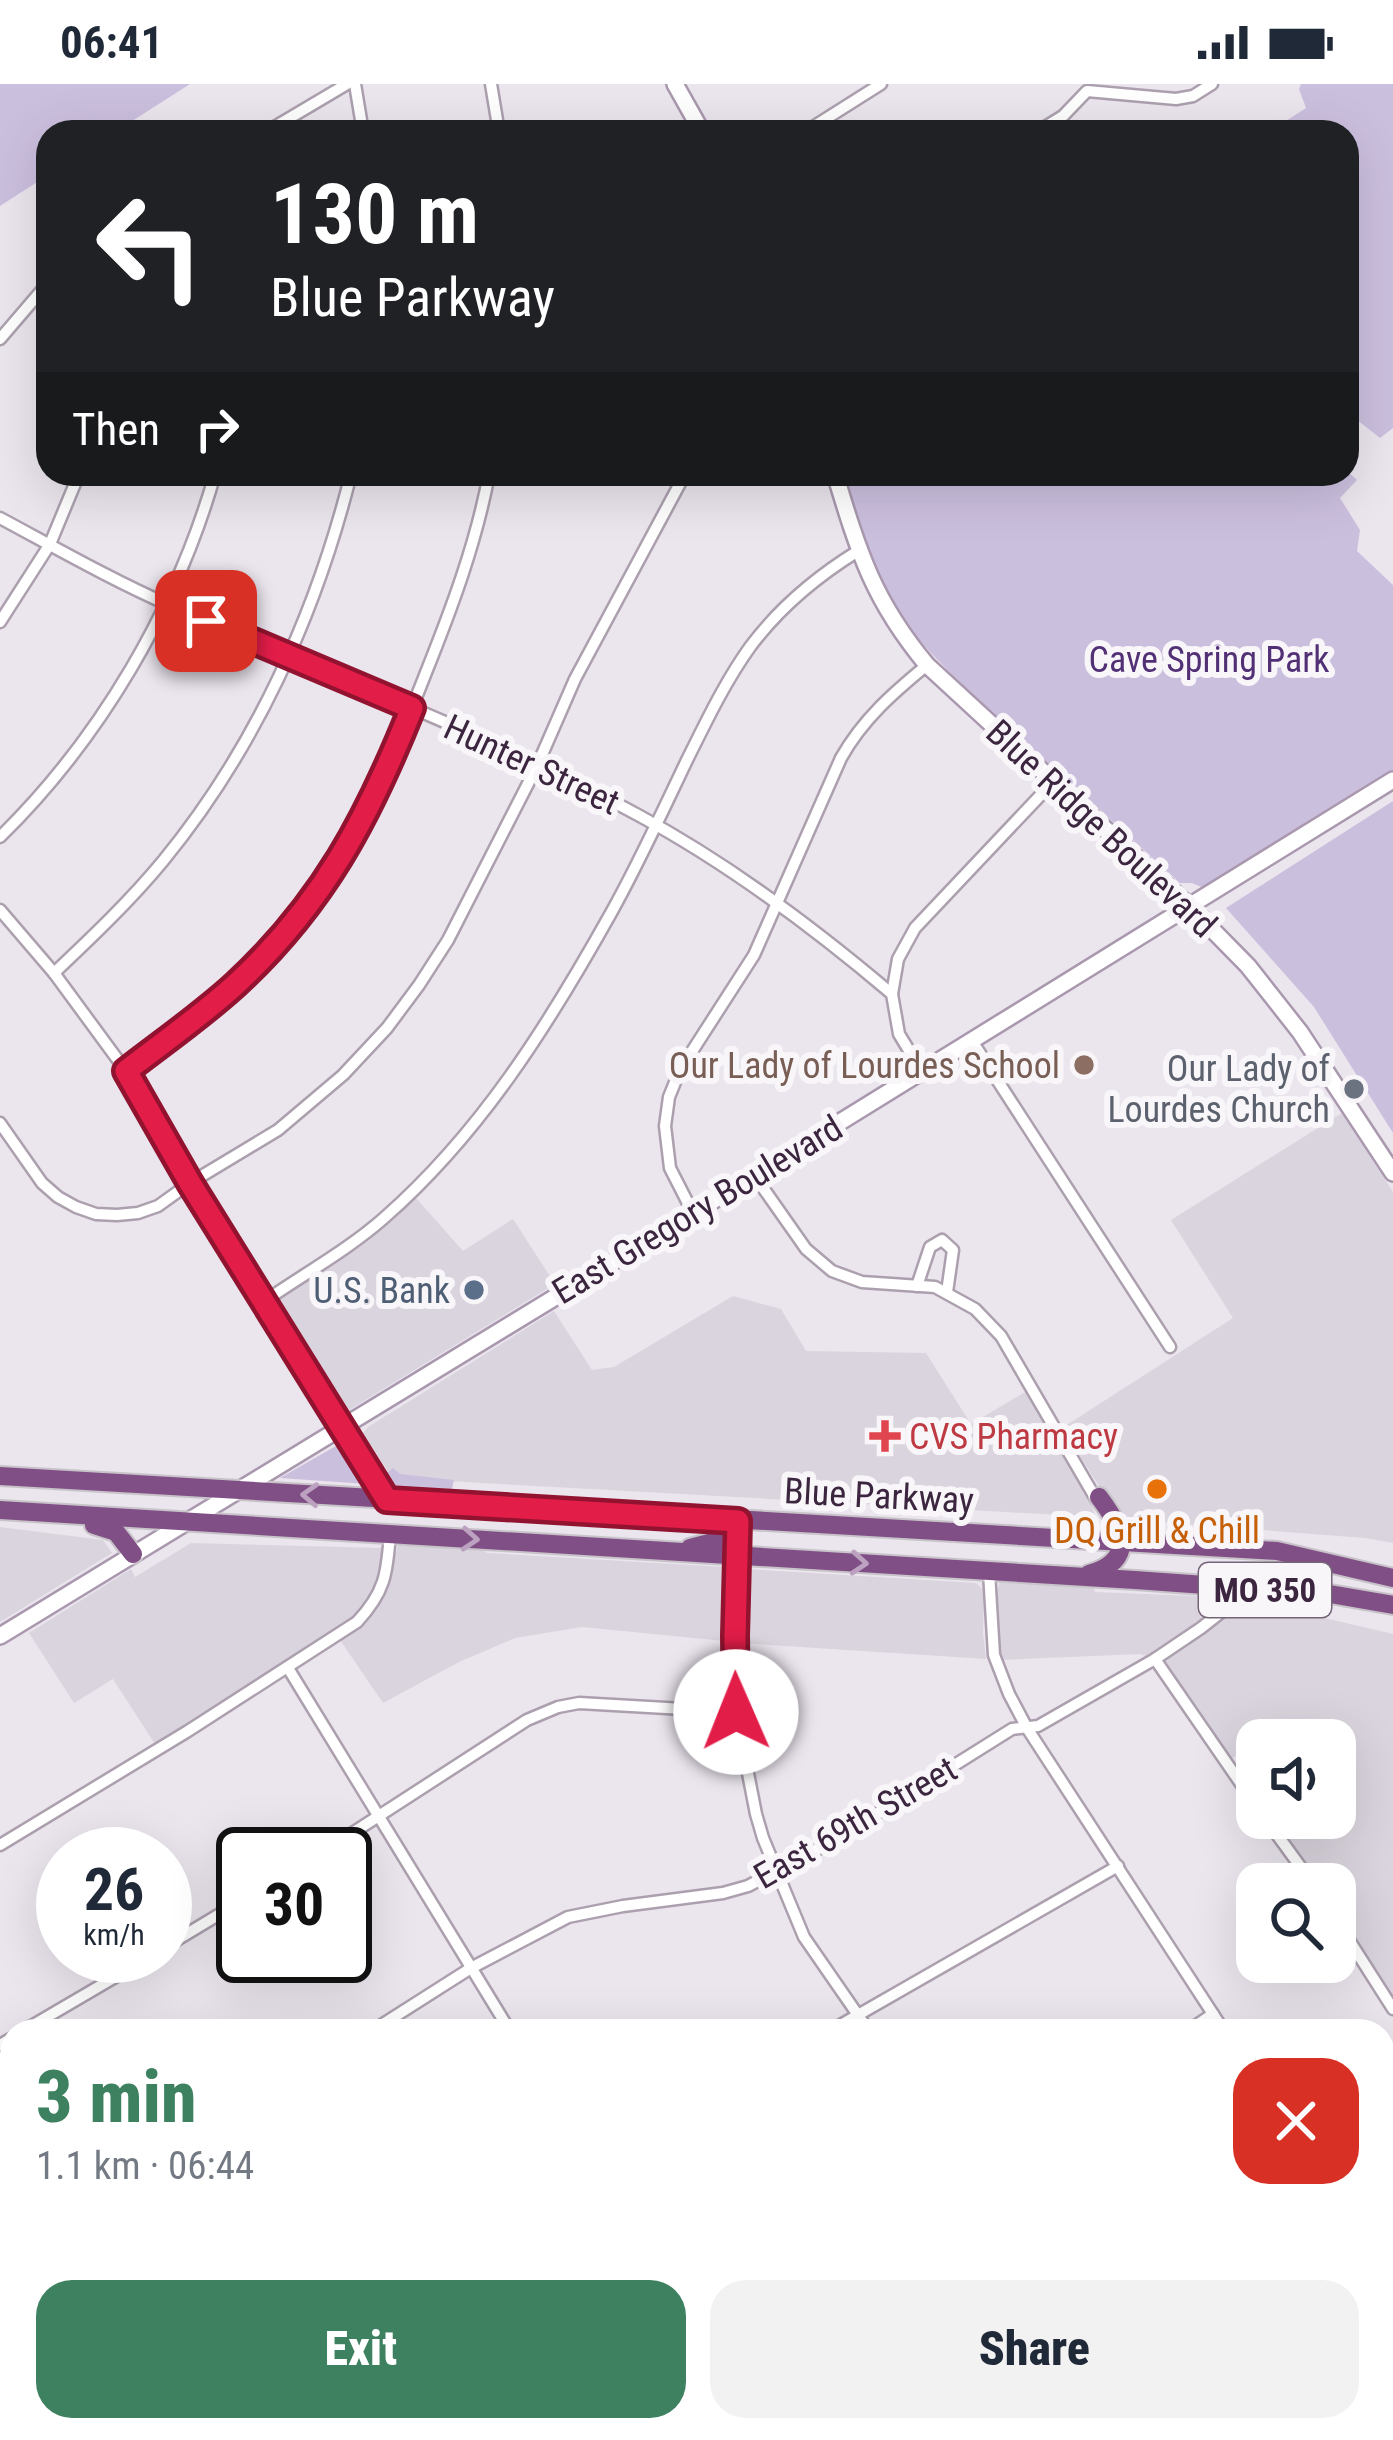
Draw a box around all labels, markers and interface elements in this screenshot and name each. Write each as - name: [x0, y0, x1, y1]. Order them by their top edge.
- text: 06:41: [60, 16, 163, 69]
- text: 130 m: [270, 165, 479, 264]
- icon: left: [72, 168, 228, 324]
- text: Blue Parkway: [270, 266, 555, 329]
- icon: right: [184, 396, 250, 462]
- text: Then: [72, 403, 160, 456]
- pin: [155, 570, 257, 672]
- icon: arrive: [173, 588, 239, 654]
- park label: Cave Spring Park: [1089, 639, 1330, 681]
- street label: Hunter Street: [437, 706, 626, 824]
- street label: Blue Ridge Boulevard: [977, 711, 1225, 946]
- place label: Our Lady of Lourdes School: [669, 1045, 1060, 1087]
- place label: Our Lady of Lourdes Church: [1108, 1048, 1331, 1131]
- marker: Our Lady of Lourdes School: [1071, 1052, 1097, 1078]
- marker: Our Lady of Lourdes Church: [1341, 1076, 1367, 1102]
- street label: East Gregory Boulevard: [545, 1107, 850, 1313]
- place label: U.S. Bank: [313, 1270, 450, 1312]
- marker: U.S. Bank: [461, 1277, 487, 1303]
- place label: CVS Pharmacy: [909, 1416, 1118, 1458]
- marker: CVS Pharmacy: [872, 1423, 898, 1449]
- street label: Blue Parkway: [783, 1470, 975, 1522]
- marker: DQ Grill & Chill: [1144, 1476, 1170, 1502]
- one-way arrow: [300, 1482, 319, 1508]
- place label: DQ Grill & Chill: [1054, 1510, 1260, 1552]
- one-way arrow: [461, 1526, 480, 1552]
- one-way arrow: [850, 1550, 869, 1576]
- road number: MO 350: [1199, 1563, 1331, 1617]
- position arrow: [673, 1649, 799, 1775]
- map controls: [1236, 1719, 1356, 1983]
- button: sound: [1236, 1719, 1356, 1839]
- street label: East 69th Street: [747, 1748, 964, 1898]
- speed limit sign: 30: [216, 1827, 372, 1983]
- text: 26: [84, 1854, 144, 1925]
- button: search: [1236, 1863, 1356, 1983]
- text: km/h: [83, 1917, 145, 1952]
- text: 3 min: [36, 2055, 197, 2140]
- button: close: [1233, 2058, 1359, 2184]
- text: 1.1 km · 06:44: [36, 2143, 254, 2189]
- button: Exit: [36, 2280, 686, 2418]
- button: Share: [710, 2280, 1359, 2418]

